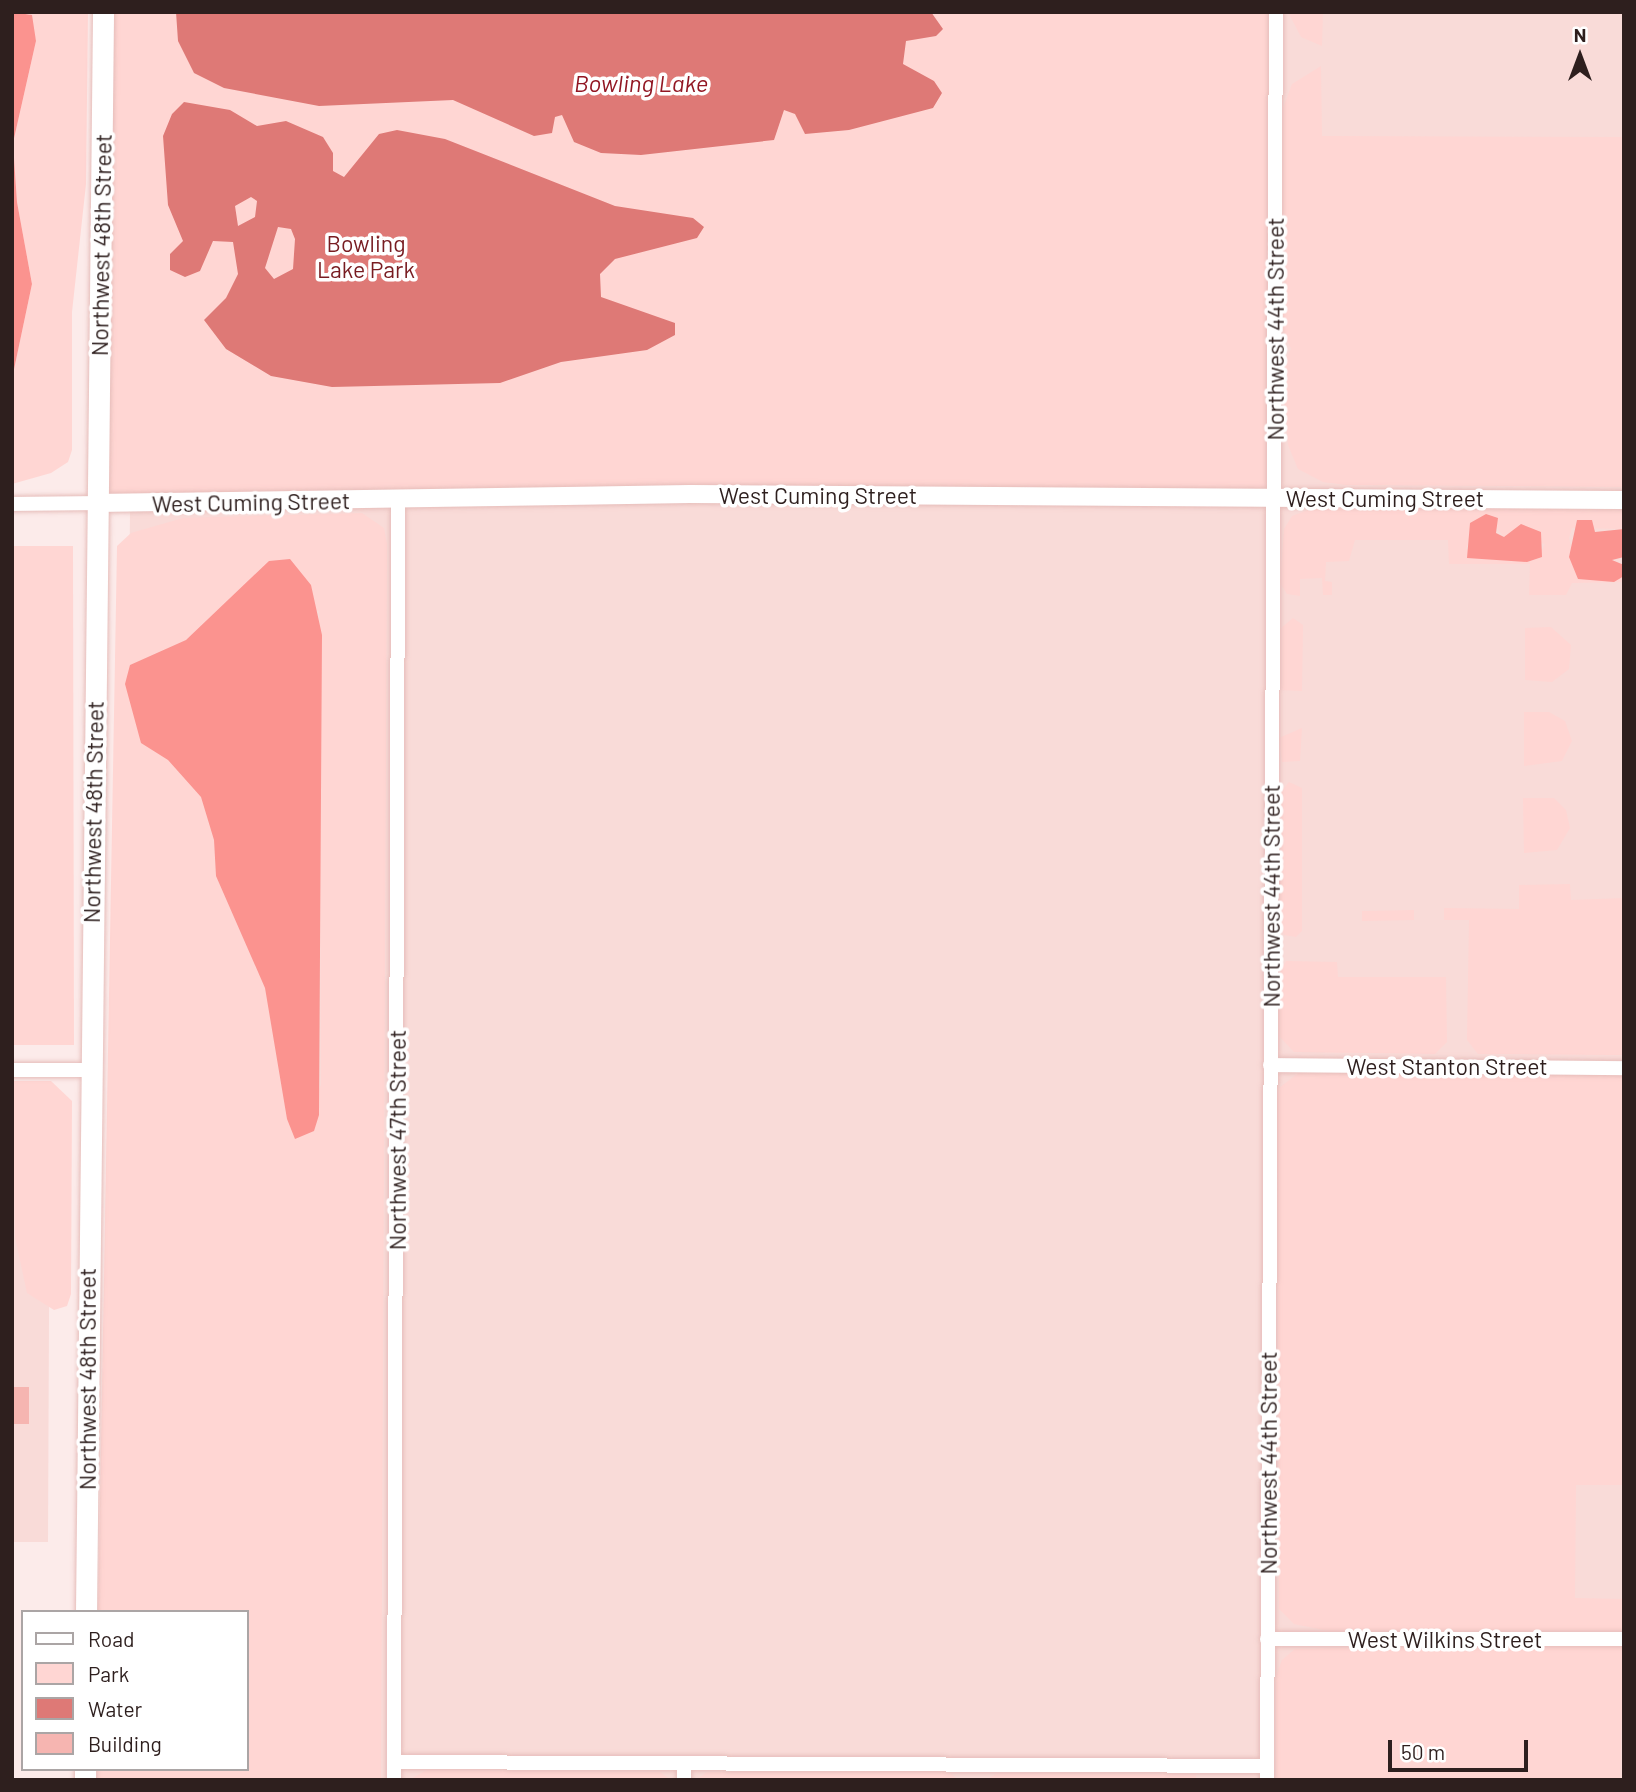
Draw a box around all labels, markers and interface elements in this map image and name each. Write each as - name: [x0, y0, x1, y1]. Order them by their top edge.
- north arrow: [1545, 21, 1615, 91]
- text: N: [1574, 23, 1586, 46]
- water label: Bowling Lake: [574, 69, 708, 97]
- street label: Northwest 48th Street: [85, 134, 117, 356]
- street label: Northwest 44th Street: [1261, 217, 1289, 441]
- park label: Bowling Lake Park: [317, 229, 415, 283]
- street label: West Cuming Street: [719, 481, 917, 509]
- street label: West Cuming Street: [1286, 484, 1484, 512]
- street label: West Cuming Street: [152, 486, 350, 518]
- street label: Northwest 48th Street: [77, 701, 109, 923]
- street label: Northwest 44th Street: [1257, 784, 1285, 1008]
- street label: Northwest 47th Street: [383, 1030, 411, 1250]
- street label: West Stanton Street: [1346, 1052, 1548, 1080]
- street label: Northwest 48th Street: [73, 1268, 101, 1490]
- street label: Northwest 44th Street: [1254, 1351, 1282, 1575]
- legend: [21, 1610, 248, 1771]
- street label: West Wilkins Street: [1348, 1625, 1542, 1653]
- text: Road: [88, 1626, 134, 1651]
- text: Park: [88, 1661, 129, 1686]
- text: Water: [88, 1696, 142, 1721]
- scale bar: [1391, 1726, 1531, 1770]
- text: Building: [88, 1731, 162, 1756]
- text: 50 m: [1401, 1739, 1445, 1764]

